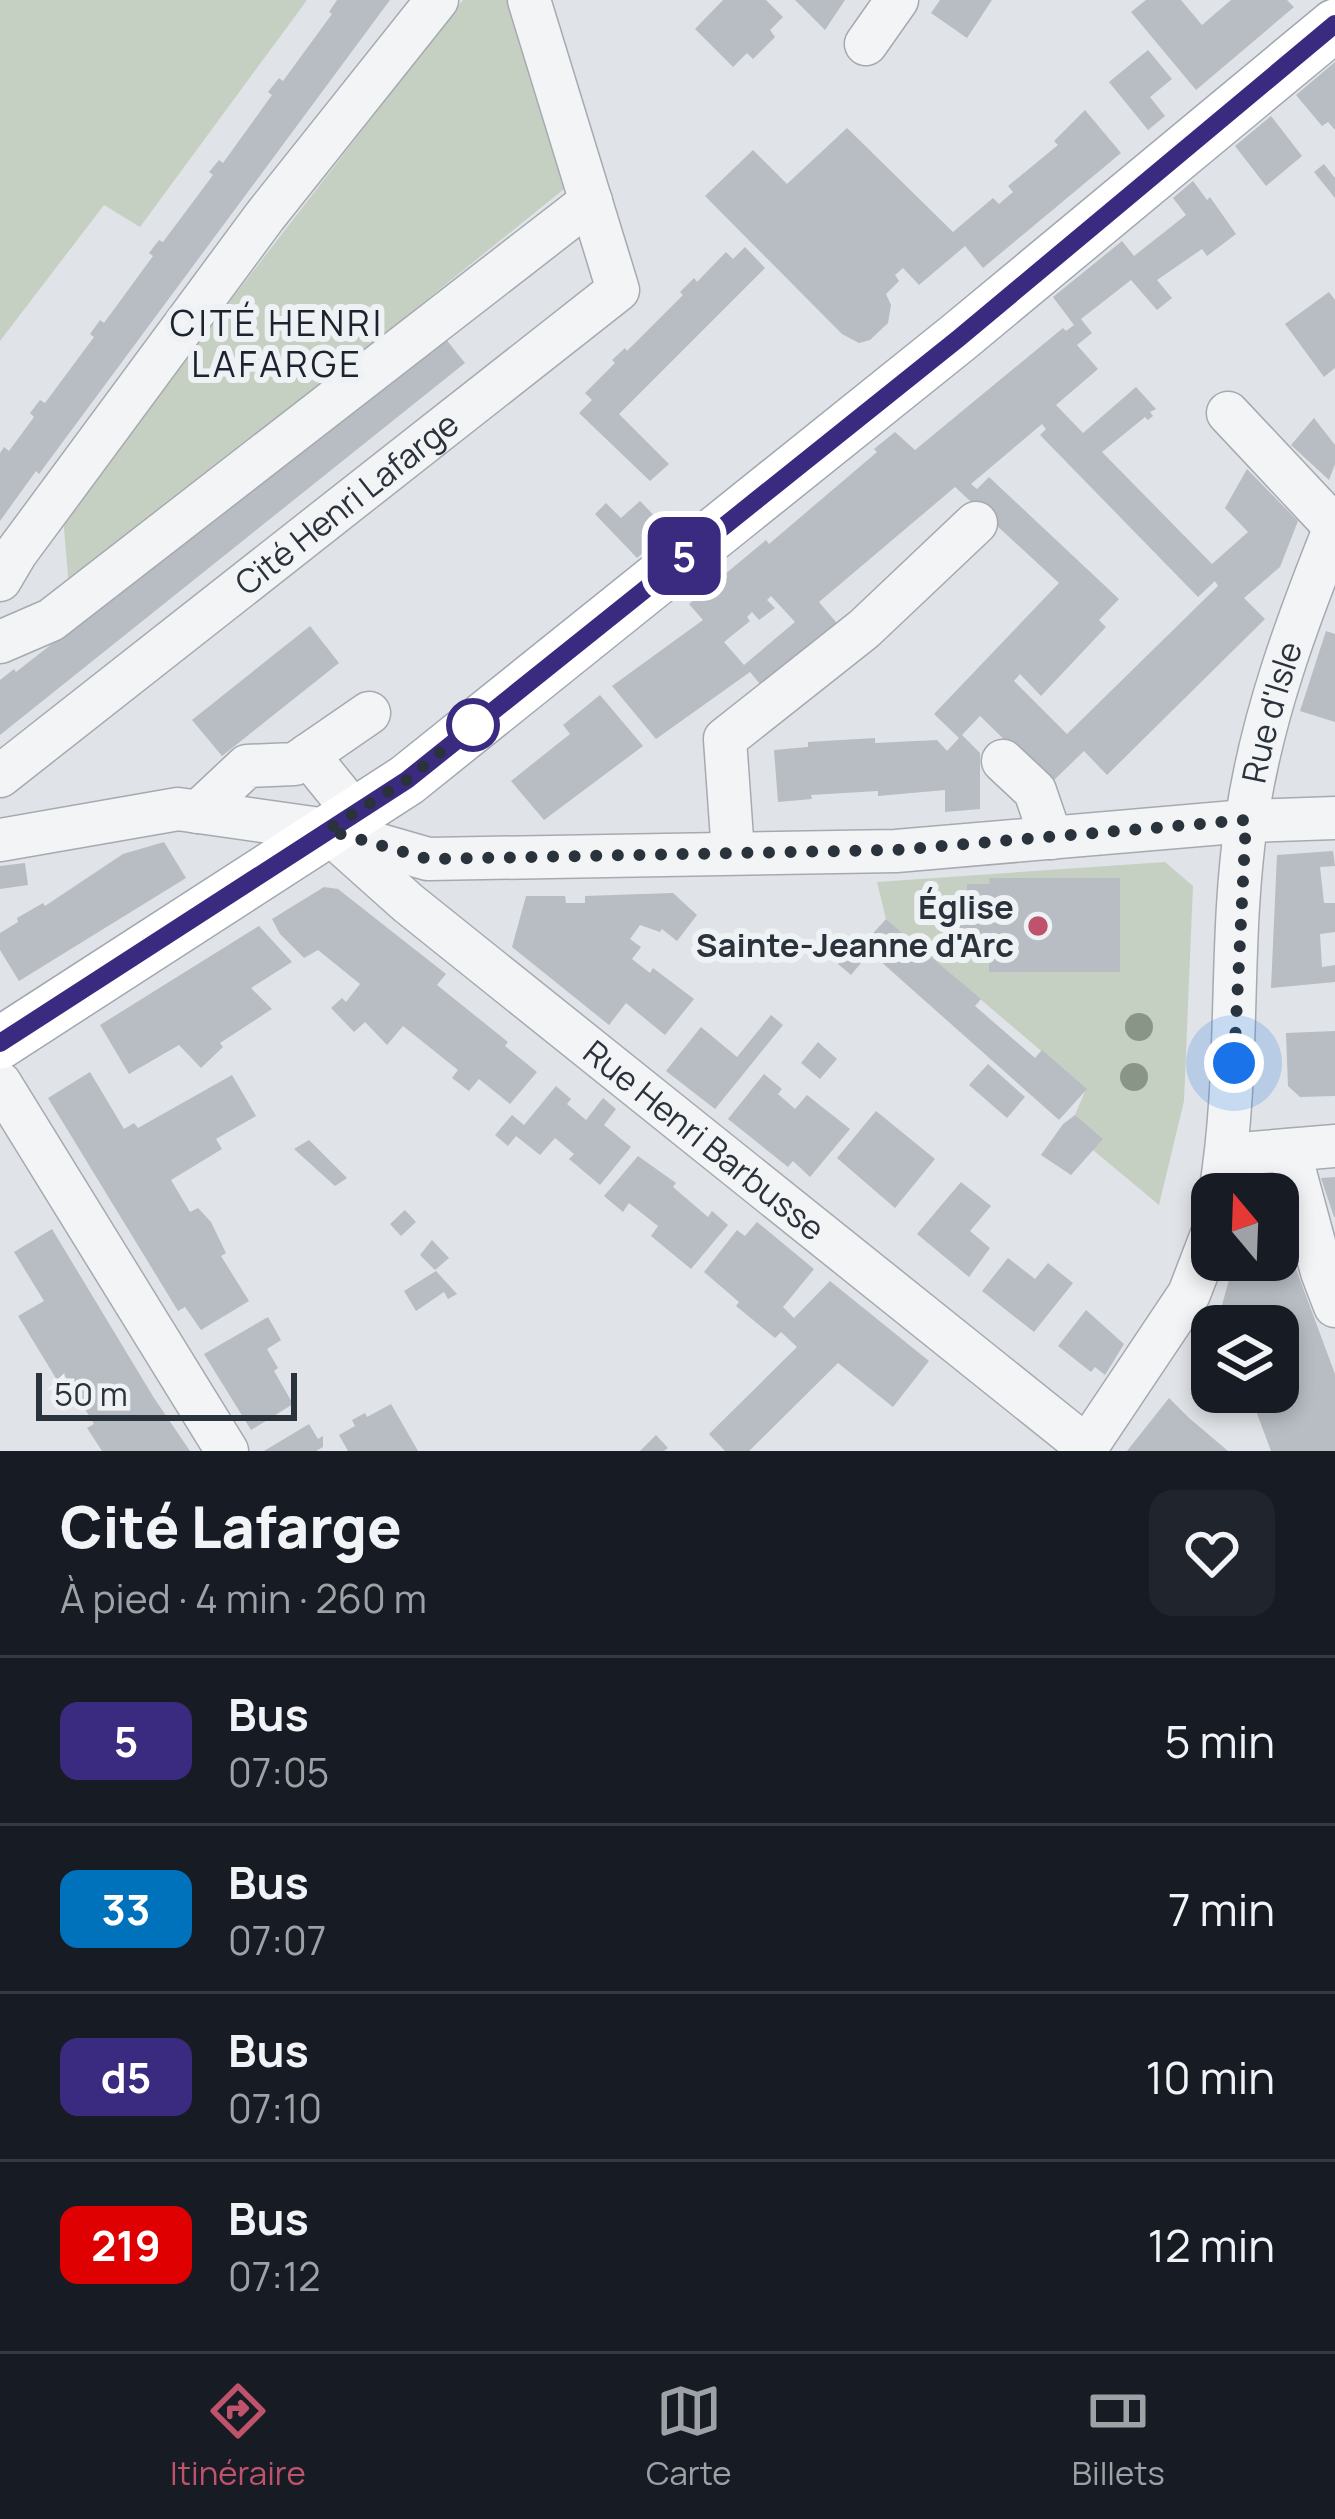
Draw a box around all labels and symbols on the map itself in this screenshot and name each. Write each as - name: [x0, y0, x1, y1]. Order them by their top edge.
- district label: CITÉ HENRI LAFARGE: [170, 298, 384, 388]
- street label: Cité Henri Lafarge: [225, 401, 467, 605]
- line badge: 5: [645, 517, 723, 595]
- street label: Rue d'Isle: [1230, 635, 1312, 787]
- unlabelled marker: [448, 700, 498, 750]
- place label: Église Sainte-Jeanne d'Arc: [696, 884, 1014, 967]
- marker: Église Sainte-Jeanne d'Arc: [1025, 913, 1051, 939]
- street label: Rue Henri Barbusse: [574, 1029, 834, 1250]
- your location: [1204, 1033, 1264, 1093]
- north arrow: [1191, 1173, 1299, 1281]
- scale bar: [36, 1367, 297, 1420]

